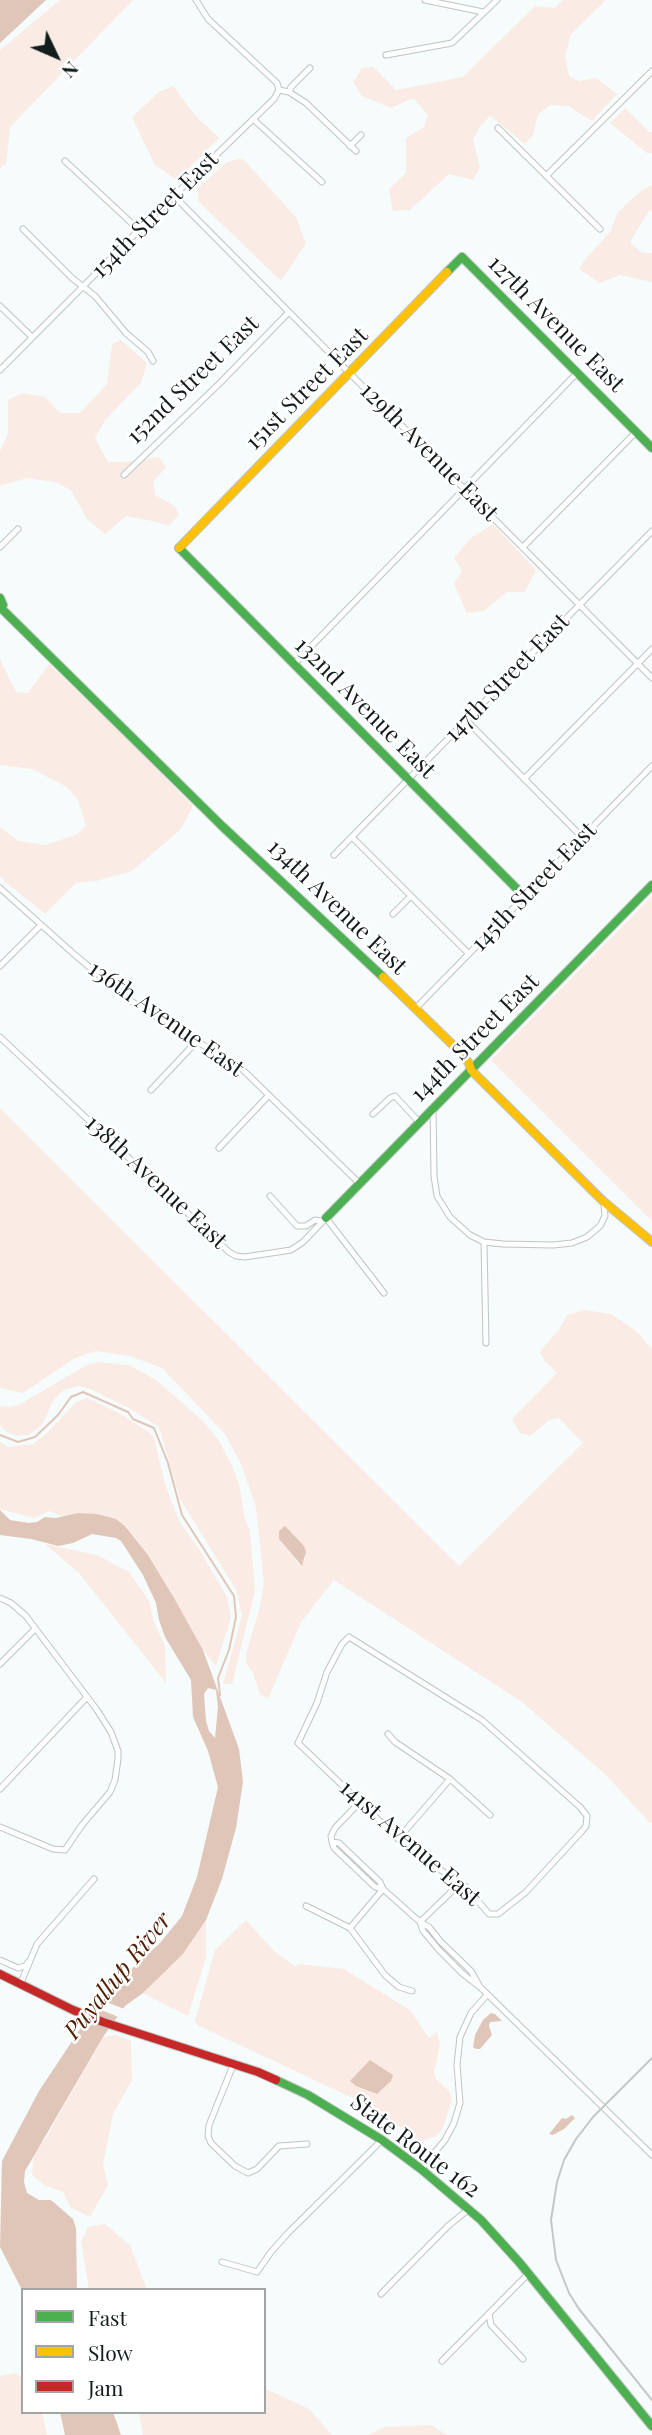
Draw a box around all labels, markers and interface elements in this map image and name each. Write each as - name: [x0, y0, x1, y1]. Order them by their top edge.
- north arrow: [21, 21, 91, 91]
- text: N: [57, 57, 85, 85]
- street label: 154th Street East: [86, 146, 224, 284]
- street label: 127th Avenue East: [482, 250, 630, 398]
- street label: 152nd Street East: [121, 310, 265, 450]
- street label: 151st Street East: [240, 322, 374, 456]
- street label: 129th Avenue East: [354, 377, 504, 527]
- street label: 147th Street East: [439, 608, 575, 748]
- street label: 132nd Avenue East: [289, 632, 441, 784]
- street label: 145th Street East: [466, 817, 602, 957]
- street label: 134th Avenue East: [262, 834, 412, 980]
- street label: 136th Avenue East: [83, 955, 249, 1083]
- street label: 144th Street East: [405, 968, 545, 1108]
- street label: 138th Avenue East: [80, 1109, 232, 1255]
- street label: 141st Avenue East: [334, 1774, 486, 1912]
- water label: Puyallup River: [58, 1907, 178, 2045]
- street label: State Route 162: [345, 2088, 485, 2204]
- legend: [21, 2288, 266, 2414]
- text: Fast: [88, 2303, 127, 2331]
- text: Slow: [88, 2338, 133, 2366]
- text: Jam: [88, 2373, 124, 2401]

